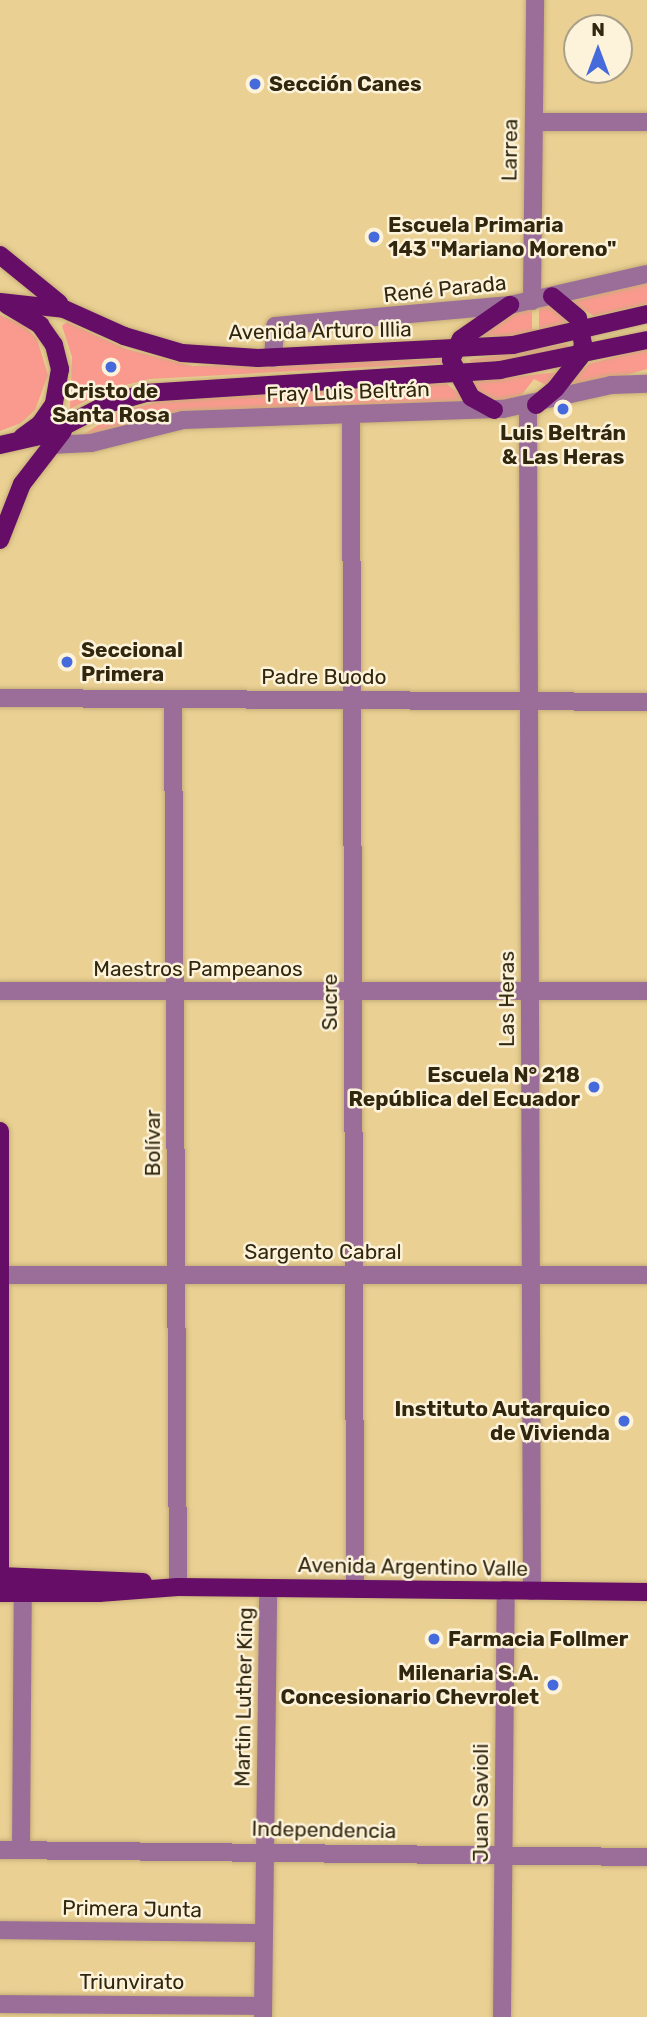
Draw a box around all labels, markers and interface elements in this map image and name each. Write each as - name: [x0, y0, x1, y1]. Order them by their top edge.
- north arrow: [563, 14, 633, 84]
- text: N: [591, 18, 605, 41]
- place label: Sección Canes: [269, 71, 422, 97]
- marker: Sección Canes: [247, 76, 263, 92]
- street label: Larrea: [497, 119, 523, 181]
- place label: Escuela Primaria 143 "Mariano Moreno": [388, 212, 617, 262]
- marker: Escuela Primaria 143 "Mariano Moreno": [366, 229, 382, 245]
- street label: René Parada: [382, 270, 508, 308]
- street label: Avenida Arturo Illia: [228, 317, 412, 345]
- marker: Cristo de Santa Rosa: [103, 359, 119, 375]
- street label: Fray Luis Beltrán: [266, 377, 430, 407]
- place label: Cristo de Santa Rosa: [52, 378, 170, 428]
- marker: Luis Beltrán & Las Heras: [555, 401, 571, 417]
- place label: Luis Beltrán & Las Heras: [500, 420, 626, 470]
- place label: Seccional Primera: [81, 637, 183, 687]
- marker: Seccional Primera: [59, 654, 75, 670]
- street label: Padre Buodo: [261, 664, 387, 690]
- street label: Las Heras: [494, 951, 520, 1047]
- street label: Maestros Pampeanos: [93, 956, 303, 982]
- street label: Sucre: [317, 974, 343, 1030]
- place label: Escuela N° 218 República del Ecuador: [349, 1062, 580, 1112]
- marker: Escuela N° 218 República del Ecuador: [586, 1079, 602, 1095]
- street label: Bolívar: [140, 1109, 166, 1177]
- street label: Sargento Cabral: [244, 1239, 402, 1265]
- place label: Instituto Autarquico de Vivienda: [394, 1396, 610, 1446]
- marker: Instituto Autarquico de Vivienda: [616, 1413, 632, 1429]
- street label: Avenida Argentino Valle: [297, 1552, 529, 1582]
- street label: Martin Luther King: [230, 1607, 258, 1787]
- place label: Farmacia Follmer: [448, 1626, 628, 1652]
- marker: Farmacia Follmer: [426, 1631, 442, 1647]
- place label: Milenaria S.A. Concesionario Chevrolet: [280, 1660, 539, 1710]
- marker: Milenaria S.A. Concesionario Chevrolet: [545, 1677, 561, 1693]
- street label: Juan Savioli: [468, 1744, 494, 1862]
- street label: Independencia: [251, 1816, 397, 1844]
- street label: Primera Junta: [62, 1895, 202, 1923]
- street label: Triunvirato: [80, 1969, 184, 1995]

